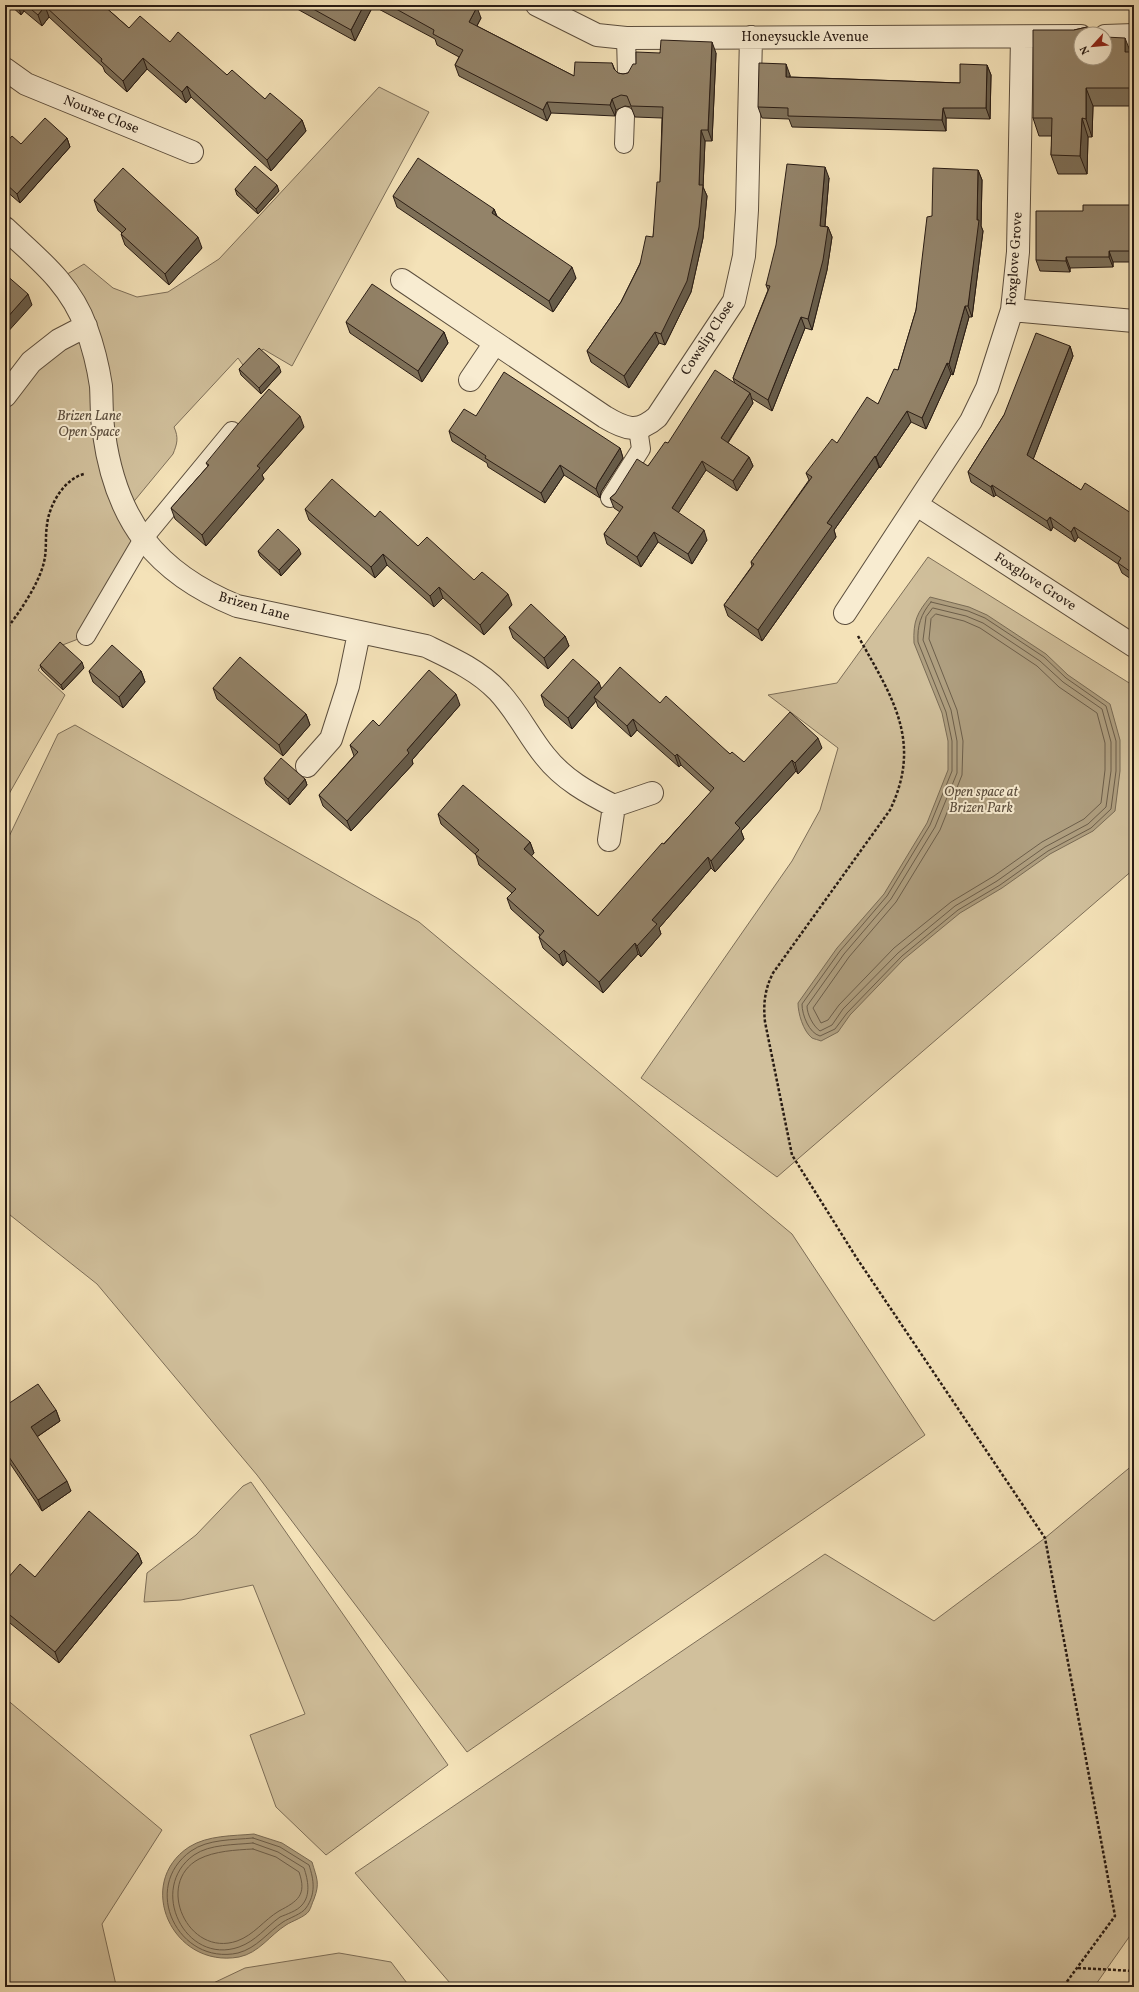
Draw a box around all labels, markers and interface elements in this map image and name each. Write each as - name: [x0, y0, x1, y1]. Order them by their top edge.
- north arrow: [1073, 26, 1113, 66]
- street label: Honeysuckle Avenue: [741, 28, 869, 47]
- text: N: [1077, 43, 1094, 57]
- street label: Nourse Close: [60, 91, 142, 139]
- street label: Foxglove Grove: [1002, 211, 1028, 307]
- street label: Cowslip Close: [677, 296, 740, 379]
- park label: Brizen Lane Open Space: [57, 407, 121, 442]
- street label: Foxglove Grove: [990, 548, 1080, 616]
- street label: Brizen Lane: [216, 588, 292, 626]
- park label: Open space at Brizen Park: [944, 783, 1018, 818]

